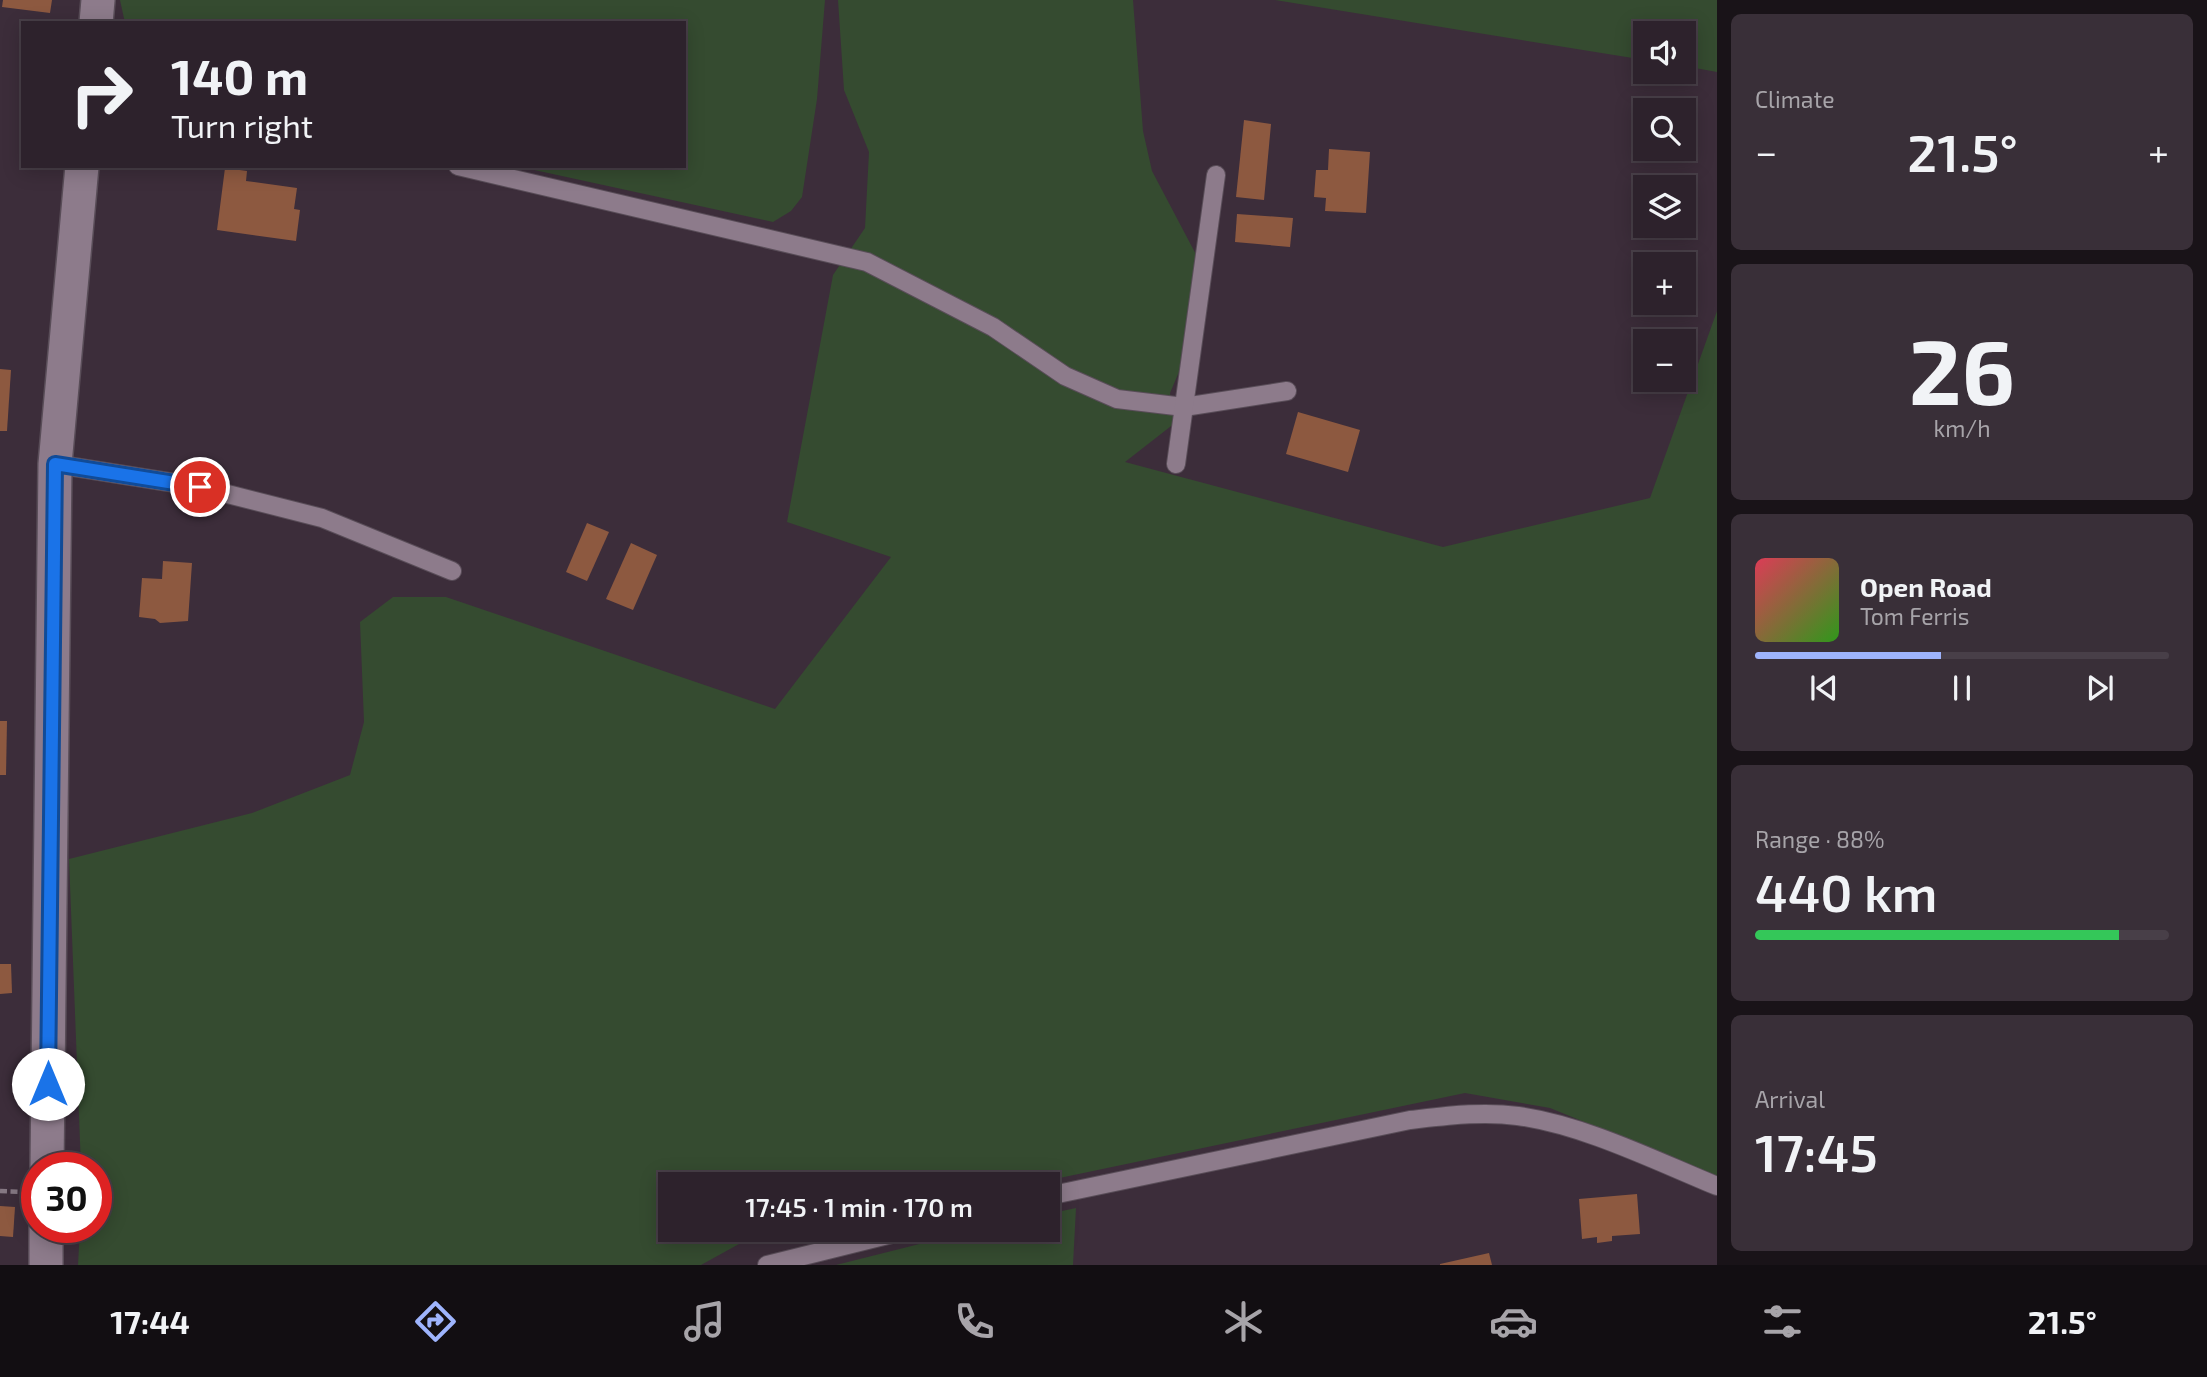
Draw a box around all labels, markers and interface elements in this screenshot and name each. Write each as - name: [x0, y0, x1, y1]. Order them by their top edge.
- map controls: [1633, 21, 1696, 392]
- button: sound: [1633, 21, 1696, 84]
- text: 140 m: [171, 46, 308, 105]
- icon: right: [56, 49, 147, 140]
- text: Climate: [1755, 85, 1835, 113]
- button: search: [1633, 98, 1696, 161]
- text: Turn right: [171, 106, 313, 144]
- text: 21.5°: [1907, 120, 2018, 182]
- text: −: [1755, 128, 1777, 174]
- text: +: [2148, 128, 2169, 174]
- button: layers: [1633, 175, 1696, 238]
- button: +: [1633, 252, 1696, 315]
- text: 26: [1909, 314, 2015, 423]
- button: −: [1633, 329, 1696, 392]
- text: km/h: [1933, 414, 1991, 442]
- pin: [170, 457, 230, 517]
- icon: arrive: [181, 468, 219, 506]
- text: Open Road: [1860, 571, 1992, 602]
- text: Tom Ferris: [1860, 602, 1969, 630]
- icon: previous: [1805, 669, 1843, 707]
- icon: pause: [1943, 669, 1981, 707]
- icon: next: [2081, 669, 2119, 707]
- text: Range · 88%: [1755, 825, 1884, 853]
- text: 440 km: [1755, 860, 1938, 922]
- position arrow: [11, 1047, 85, 1121]
- text: Arrival: [1755, 1085, 1825, 1113]
- text: 17:45: [1755, 1120, 1878, 1182]
- speed limit sign: 30: [21, 1152, 112, 1243]
- text: 17:45 · 1 min · 170 m: [745, 1191, 973, 1222]
- icon: directions: [411, 1297, 460, 1346]
- icon: music: [680, 1297, 729, 1346]
- icon: phone: [950, 1297, 999, 1346]
- icon: climate: [1219, 1297, 1268, 1346]
- icon: car: [1489, 1297, 1538, 1346]
- icon: filters: [1758, 1297, 1807, 1346]
- text: 17:44: [110, 1302, 190, 1340]
- text: 21.5°: [2028, 1302, 2097, 1340]

